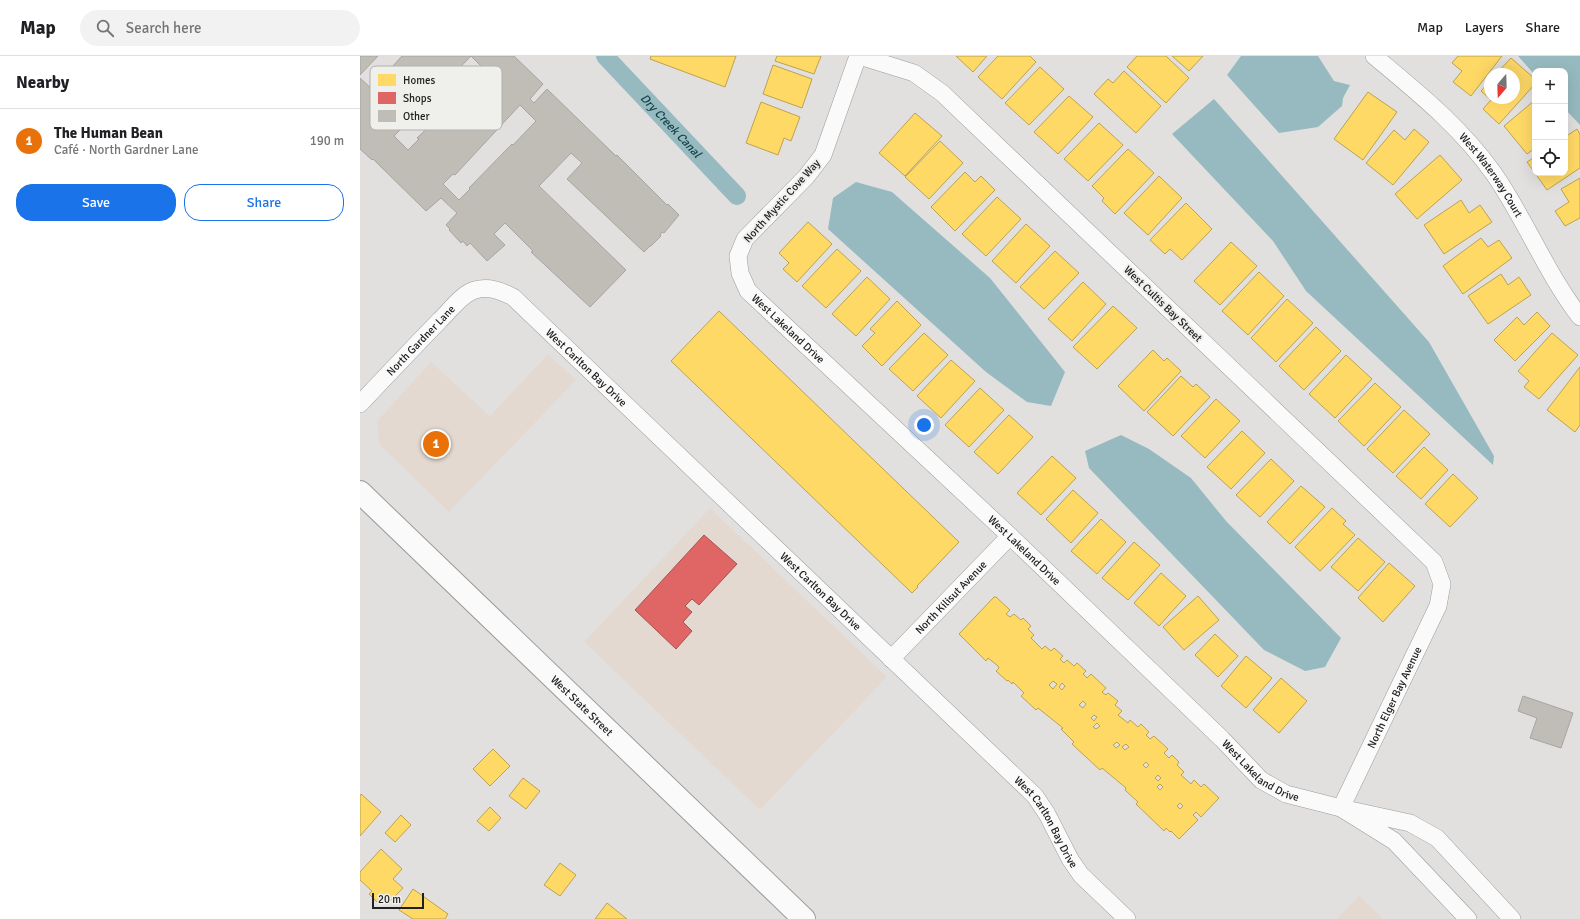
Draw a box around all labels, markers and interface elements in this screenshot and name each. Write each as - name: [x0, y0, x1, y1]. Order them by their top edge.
- search box: [80, 10, 360, 46]
- text: Map: [20, 16, 56, 40]
- icon: search: [94, 17, 116, 39]
- text: Search here: [126, 19, 201, 37]
- text: Map: [1417, 19, 1443, 36]
- text: Layers: [1465, 19, 1504, 36]
- text: Share: [1526, 19, 1560, 36]
- legend: [370, 66, 502, 130]
- north arrow: [1484, 68, 1520, 104]
- map controls: [1532, 68, 1568, 176]
- button: +: [1532, 68, 1568, 104]
- text: Nearby: [16, 72, 69, 93]
- text: Homes: [403, 74, 435, 87]
- water label: Dry Creek Canal: [637, 91, 706, 162]
- text: Shops: [403, 92, 432, 105]
- button: −: [1532, 104, 1568, 140]
- text: Other: [403, 110, 430, 123]
- text: The Human Bean: [54, 124, 163, 142]
- street label: West Waterway Court: [1457, 130, 1526, 220]
- text: 1: [25, 133, 33, 149]
- text: 190 m: [310, 133, 344, 149]
- button: locate: [1532, 140, 1568, 176]
- text: Café · North Gardner Lane: [54, 142, 199, 158]
- street label: North Mystic Cove Way: [741, 156, 823, 245]
- button: Save: [16, 184, 176, 221]
- button: Share: [184, 184, 344, 221]
- street label: West Cultis Bay Street: [1121, 263, 1205, 345]
- street label: West Lakeland Drive: [749, 291, 827, 366]
- street label: North Gardner Lane: [384, 302, 457, 378]
- street label: West Carlton Bay Drive: [543, 326, 630, 409]
- your location: [914, 415, 934, 435]
- pin: 1: [423, 429, 449, 459]
- street label: West Lakeland Drive: [986, 513, 1064, 588]
- street label: West Carlton Bay Drive: [778, 550, 864, 633]
- street label: North Kilisut Avenue: [912, 558, 989, 637]
- street label: North Elger Bay Avenue: [1364, 644, 1424, 750]
- street label: West State Street: [548, 673, 616, 738]
- street label: West Lakeland Drive: [1219, 737, 1300, 804]
- street label: West Carlton Bay Drive: [1012, 773, 1080, 870]
- scale bar: [372, 891, 424, 910]
- text: 20 m: [378, 893, 401, 906]

